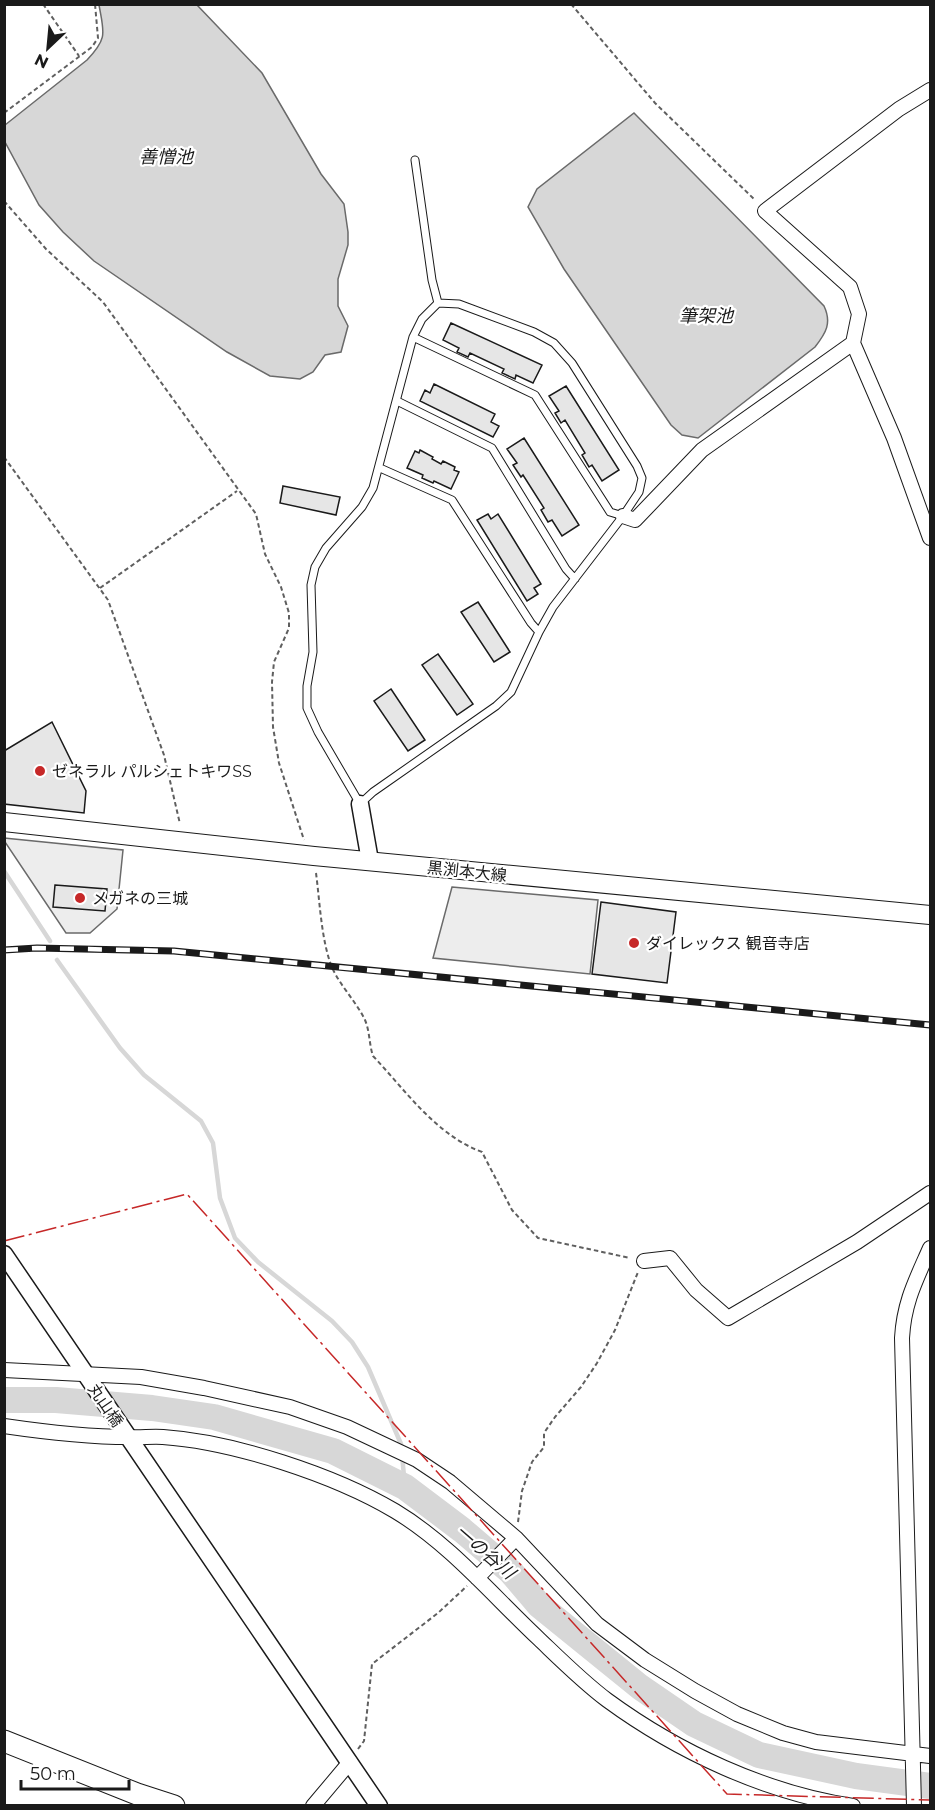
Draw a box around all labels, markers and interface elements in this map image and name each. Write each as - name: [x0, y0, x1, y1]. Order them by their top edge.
- north arrow: [18, 18, 78, 78]
- text: N: [32, 50, 52, 72]
- water label: 善憎池: [139, 146, 195, 168]
- water label: 筆架池: [679, 305, 735, 327]
- place label: ゼネラル パルシェトキワSS: [52, 762, 252, 781]
- marker: ゼネラル パルシェトキワSS: [33, 764, 47, 778]
- street label: 黒渕本大線: [426, 858, 508, 885]
- place label: メガネの三城: [92, 889, 188, 908]
- marker: メガネの三城: [73, 891, 87, 905]
- place label: ダイレックス 観音寺店: [646, 934, 810, 953]
- marker: ダイレックス 観音寺店: [627, 936, 641, 950]
- street label: 丸山橋: [84, 1380, 127, 1430]
- water label: 一の谷川: [451, 1520, 521, 1585]
- scale bar: [21, 1753, 129, 1791]
- text: 50 m: [30, 1763, 76, 1785]

